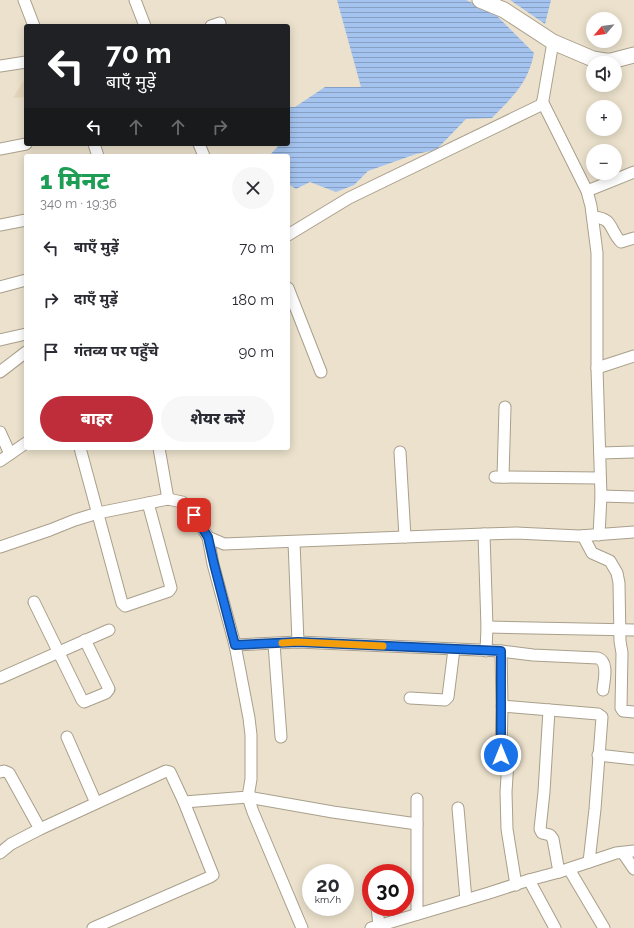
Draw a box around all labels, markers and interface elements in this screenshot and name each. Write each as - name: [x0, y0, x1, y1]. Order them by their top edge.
- north arrow: [586, 12, 622, 48]
- map controls: [586, 12, 622, 180]
- text: 70 m: [106, 37, 172, 70]
- icon: left: [40, 40, 92, 92]
- button: sound: [586, 56, 622, 92]
- text: बाएँ मुड़ें: [106, 71, 156, 92]
- button: +: [586, 100, 622, 136]
- icon: left: [83, 116, 105, 138]
- icon: ahead: [125, 116, 147, 138]
- icon: ahead: [167, 116, 189, 138]
- icon: right: [209, 116, 231, 138]
- button: −: [586, 144, 622, 180]
- text: 1 मिनट: [40, 166, 110, 195]
- button: close: [232, 167, 274, 209]
- text: 340 m · 19:36: [40, 196, 117, 211]
- icon: left: [40, 237, 62, 259]
- text: बाएँ मुड़ें: [74, 238, 119, 256]
- text: 70 m: [239, 239, 274, 257]
- icon: right: [40, 289, 62, 311]
- text: दाएँ मुड़ें: [74, 290, 118, 308]
- text: 180 m: [232, 291, 274, 309]
- icon: arrive: [40, 341, 62, 363]
- text: गंतव्य पर पहुँचे: [74, 342, 158, 360]
- text: 90 m: [238, 343, 274, 361]
- button: बाहर: [40, 396, 153, 442]
- button: शेयर करें: [161, 396, 274, 442]
- pin: [177, 498, 211, 532]
- icon: arrive: [183, 504, 205, 526]
- position arrow: [480, 734, 522, 776]
- speed limit sign: 30: [362, 864, 414, 916]
- text: 20: [316, 873, 340, 897]
- text: km/h: [315, 894, 341, 905]

